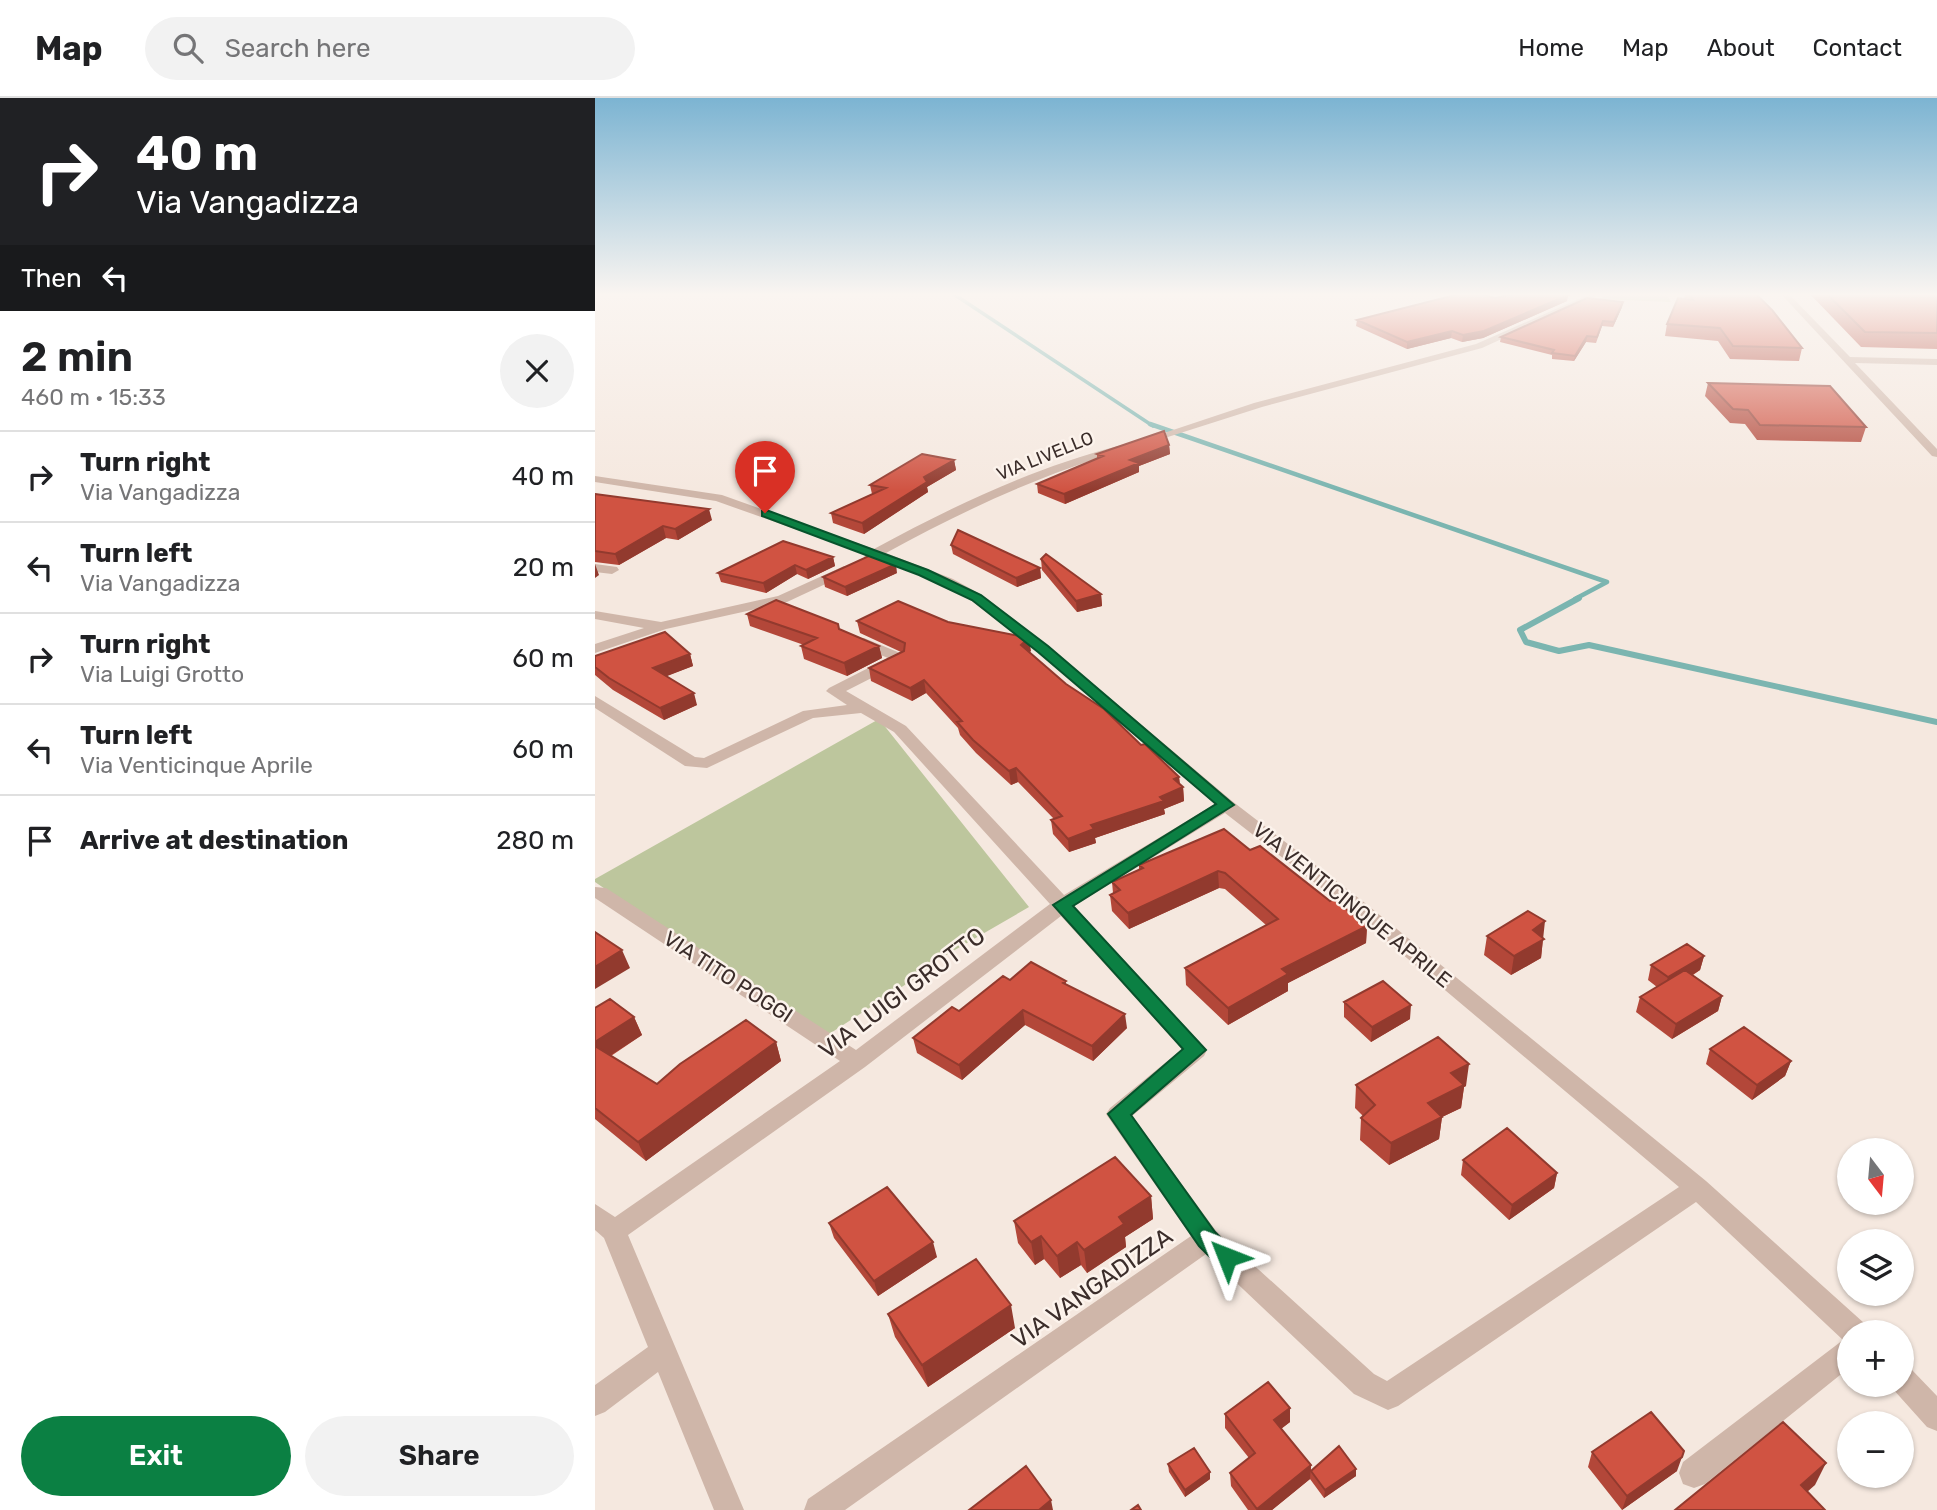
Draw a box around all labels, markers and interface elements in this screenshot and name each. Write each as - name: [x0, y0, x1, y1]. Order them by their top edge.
- search box: [145, 17, 635, 80]
- text: Map: [35, 29, 103, 68]
- icon: search: [169, 29, 207, 67]
- text: Search here: [225, 33, 370, 64]
- text: Home: [1518, 34, 1584, 62]
- text: Map: [1622, 34, 1669, 62]
- text: About: [1707, 34, 1775, 62]
- text: Contact: [1813, 34, 1902, 62]
- text: 40 m: [136, 124, 258, 182]
- icon: right: [21, 126, 112, 217]
- text: Via Vangadizza: [136, 183, 359, 221]
- icon: left: [96, 259, 134, 297]
- text: Then: [21, 263, 82, 294]
- text: 2 min: [21, 332, 133, 382]
- button: close: [500, 334, 574, 408]
- text: 460 m · 15:33: [21, 383, 166, 411]
- street label: VIA LIVELLO: [993, 427, 1097, 485]
- pin: [735, 441, 795, 513]
- text: Turn right: [80, 447, 210, 478]
- icon: arrive: [746, 452, 784, 490]
- icon: right: [21, 458, 59, 496]
- text: 40 m: [512, 461, 574, 492]
- text: Via Vangadizza: [80, 478, 240, 506]
- text: Turn left: [80, 538, 192, 569]
- icon: left: [21, 549, 59, 587]
- text: 20 m: [513, 552, 574, 583]
- text: Via Vangadizza: [80, 569, 240, 597]
- text: Turn right: [80, 629, 210, 660]
- icon: right: [21, 640, 59, 678]
- text: 60 m: [512, 643, 574, 674]
- text: Via Luigi Grotto: [80, 660, 244, 688]
- text: Turn left: [80, 720, 192, 751]
- icon: left: [21, 731, 59, 769]
- text: 60 m: [512, 734, 574, 765]
- text: Via Venticinque Aprile: [80, 751, 313, 779]
- street label: VIA VENTICINQUE APRILE: [1248, 817, 1457, 993]
- icon: arrive: [21, 822, 59, 860]
- text: Arrive at destination: [80, 825, 348, 856]
- text: 280 m: [496, 825, 574, 856]
- street label: VIA LUIGI GROTTO: [814, 922, 990, 1064]
- street label: VIA TITO POGGI: [659, 926, 797, 1028]
- north arrow: [1837, 1138, 1915, 1214]
- map controls: [1837, 1138, 1914, 1488]
- position arrow: [1190, 1220, 1264, 1294]
- street label: VIA VANGADIZZA: [1006, 1222, 1178, 1354]
- button: layers: [1837, 1229, 1914, 1306]
- button: +: [1837, 1320, 1914, 1397]
- button: −: [1837, 1411, 1914, 1488]
- button: Exit: [21, 1416, 291, 1496]
- button: Share: [305, 1416, 574, 1496]

